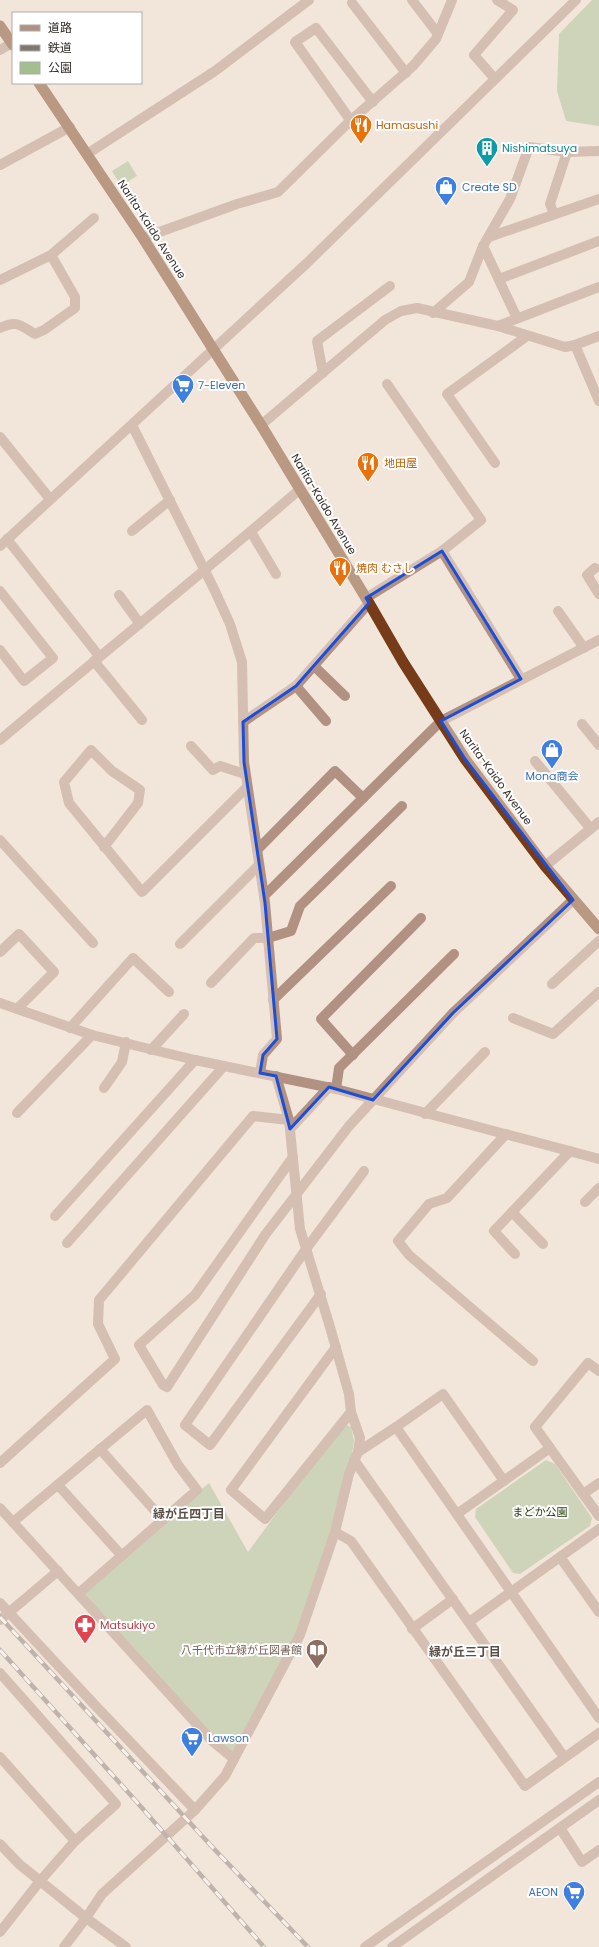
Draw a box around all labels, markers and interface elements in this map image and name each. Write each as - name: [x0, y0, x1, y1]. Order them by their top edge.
- legend: [12, 12, 142, 84]
- text: 道路: [48, 19, 72, 36]
- text: 鉄道: [48, 39, 72, 56]
- text: 公園: [48, 59, 72, 76]
- restaurant icon: Hamasushi: [348, 112, 374, 145]
- place label: Hamasushi: [376, 117, 438, 133]
- building icon: Nishimatsuya: [474, 135, 500, 168]
- place label: Nishimatsuya: [502, 140, 577, 156]
- shop icon: Create SD: [433, 174, 459, 207]
- street label: Narita-Kaido Avenue: [114, 176, 190, 282]
- place label: Create SD: [462, 179, 517, 195]
- supermarket icon: 7-Eleven: [170, 372, 196, 405]
- place label: 7-Eleven: [198, 377, 245, 393]
- restaurant icon: 地田屋: [355, 450, 381, 483]
- street label: Narita-Kaido Avenue: [288, 451, 361, 558]
- place label: 地田屋: [384, 455, 417, 471]
- restaurant icon: 焼肉 むさし: [327, 555, 353, 588]
- place label: 焼肉 むさし: [356, 560, 414, 576]
- street label: Narita-Kaido Avenue: [456, 726, 536, 828]
- shop icon: Mona商会: [539, 737, 565, 770]
- place label: Mona商会: [526, 768, 579, 784]
- park label: まどか公園: [513, 1504, 568, 1520]
- district label: 緑が丘四丁目: [153, 1505, 225, 1522]
- pharmacy icon: Matsukiyo: [72, 1612, 98, 1645]
- place label: Matsukiyo: [100, 1617, 155, 1633]
- library icon: 八千代市立緑が丘図書館: [304, 1637, 330, 1670]
- place label: 八千代市立緑が丘図書館: [181, 1642, 302, 1658]
- district label: 緑が丘三丁目: [429, 1643, 501, 1660]
- supermarket icon: Lawson: [179, 1725, 205, 1758]
- place label: Lawson: [208, 1730, 249, 1746]
- supermarket icon: AEON: [561, 1879, 587, 1912]
- place label: AEON: [529, 1884, 558, 1900]

